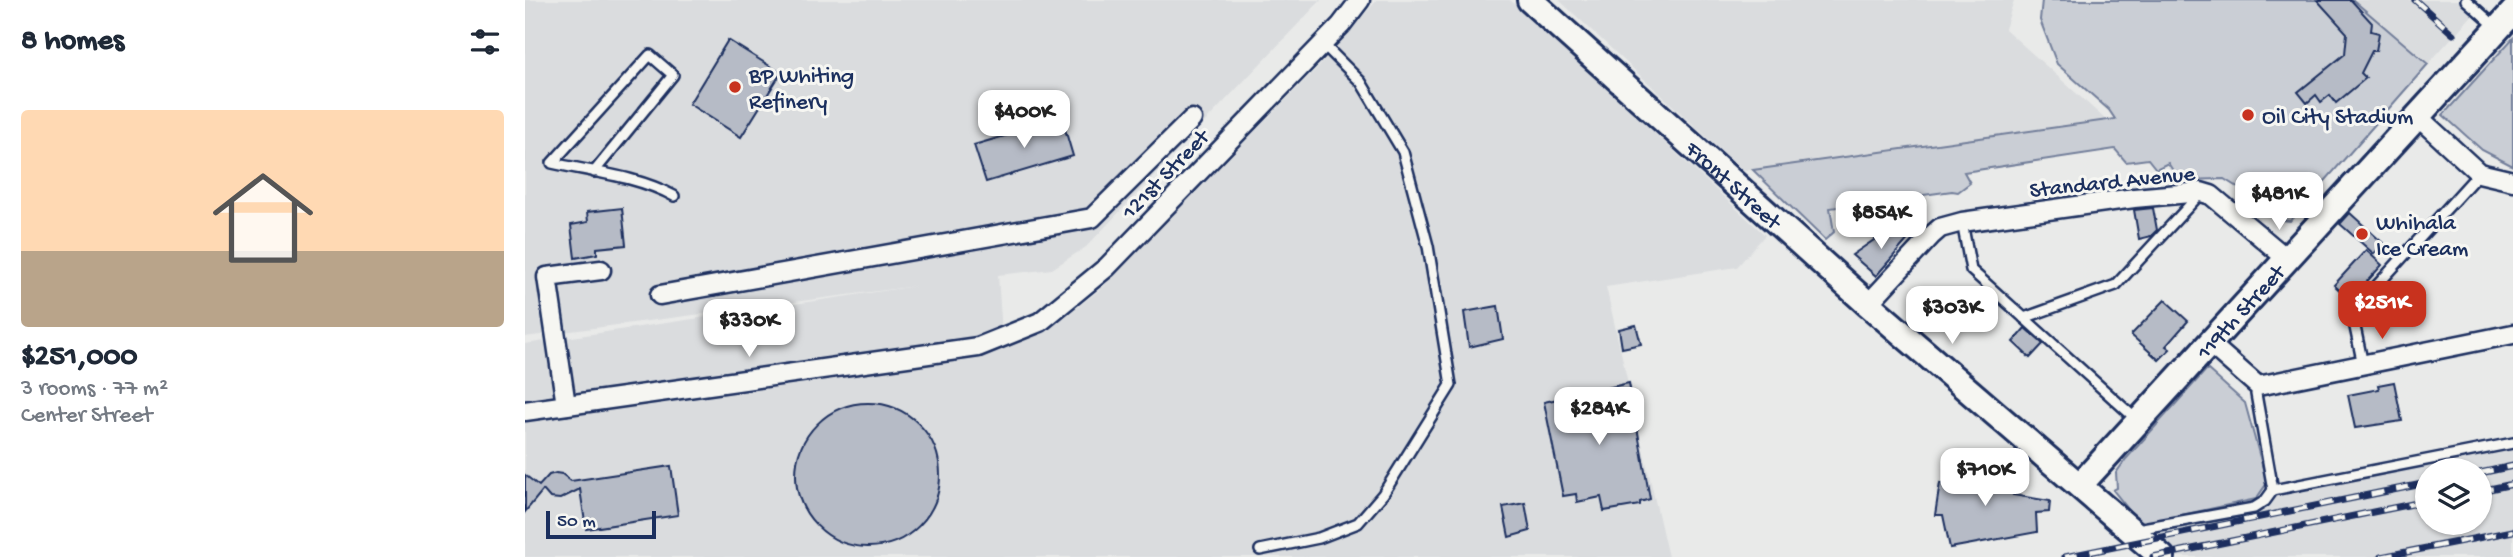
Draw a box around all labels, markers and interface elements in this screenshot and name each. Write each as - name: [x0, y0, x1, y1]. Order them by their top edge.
- icon: filters: [466, 23, 504, 61]
- text: 8 homes: [21, 25, 124, 60]
- place label: BP Whiting Refinery: [748, 64, 854, 117]
- marker: BP Whiting Refinery: [727, 79, 743, 95]
- pin: $400K: [975, 90, 1073, 150]
- text: $400K: [994, 99, 1054, 126]
- place label: Oil City Stadium: [2262, 105, 2413, 132]
- marker: Oil City Stadium: [2240, 107, 2256, 123]
- street label: 121st Street: [1116, 124, 1217, 227]
- street label: Front Street: [1678, 136, 1787, 237]
- icon: home: [200, 155, 326, 281]
- street label: Standard Avenue: [2028, 161, 2198, 206]
- pin: $481K: [2230, 173, 2328, 232]
- text: $481K: [2251, 181, 2307, 208]
- pin: $854K: [1832, 191, 1930, 251]
- text: $854K: [1852, 200, 1910, 227]
- place label: Whihala Ice Cream: [2376, 211, 2468, 264]
- marker: Whihala Ice Cream: [2354, 226, 2370, 242]
- street label: 119th Street: [2191, 259, 2293, 367]
- pin: $251K: [2333, 282, 2431, 341]
- pin: $303K: [1903, 286, 2001, 346]
- text: $251K: [2354, 290, 2410, 317]
- text: $303K: [1922, 295, 1982, 322]
- pin: $330K: [700, 300, 798, 359]
- text: $330K: [719, 308, 779, 335]
- text: $251,000: [21, 341, 138, 376]
- text: 3 rooms · 77 m²: [21, 376, 168, 403]
- pin: $284K: [1550, 388, 1648, 447]
- text: $284K: [1570, 396, 1628, 423]
- text: Center Street: [21, 403, 152, 430]
- pin: $710K: [1936, 448, 2034, 508]
- text: $710K: [1956, 457, 2014, 484]
- map controls: [2415, 458, 2492, 535]
- button: layers: [2415, 458, 2492, 535]
- scale bar: [546, 508, 656, 540]
- text: 50 m: [557, 511, 596, 534]

